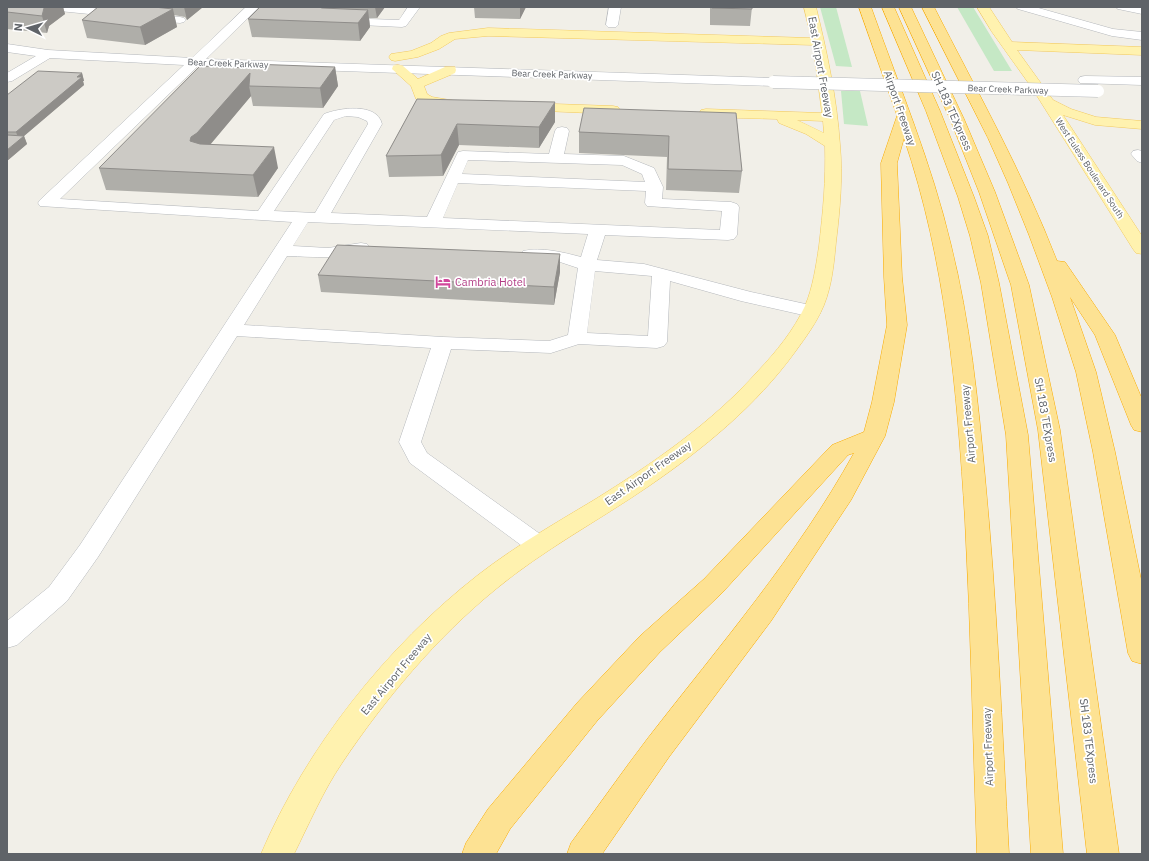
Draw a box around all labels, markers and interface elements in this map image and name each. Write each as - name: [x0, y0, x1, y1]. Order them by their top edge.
- north arrow: [8, 8, 48, 48]
- street label: East Airport Freeway: [805, 15, 837, 119]
- text: N: [11, 23, 25, 32]
- street label: Bear Creek Parkway: [187, 56, 269, 70]
- street label: Bear Creek Parkway: [511, 67, 593, 81]
- street label: Airport Freeway: [881, 69, 920, 148]
- street label: SH 183 TEXpress: [928, 69, 976, 153]
- street label: Bear Creek Parkway: [967, 82, 1049, 96]
- street label: West Euless Boulevard South: [1053, 116, 1127, 220]
- hotel icon: Cambria Hotel: [434, 273, 452, 291]
- place label: Cambria Hotel: [455, 275, 526, 289]
- street label: SH 183 TEXpress: [1032, 377, 1060, 463]
- street label: Airport Freeway: [958, 384, 978, 464]
- street label: East Airport Freeway: [602, 438, 694, 508]
- street label: East Airport Freeway: [358, 630, 435, 718]
- street label: SH 183 TEXpress: [1077, 698, 1101, 784]
- street label: Airport Freeway: [980, 707, 996, 786]

